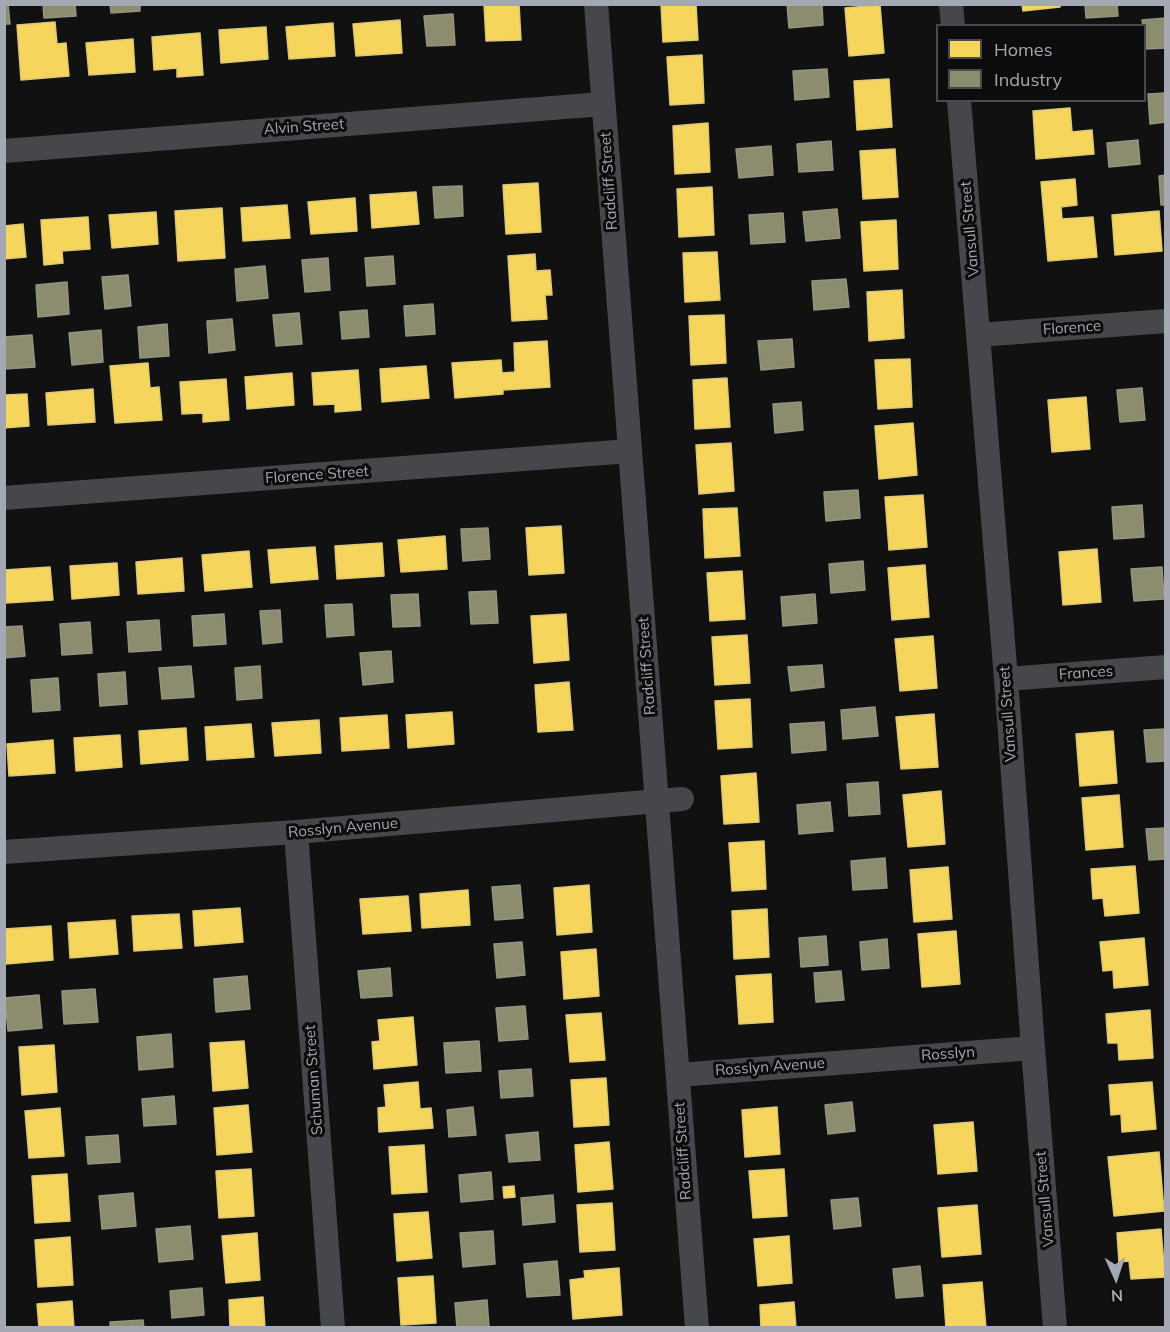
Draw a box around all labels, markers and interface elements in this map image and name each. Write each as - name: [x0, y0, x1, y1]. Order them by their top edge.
- legend: [936, 24, 1146, 102]
- text: Homes: [994, 38, 1053, 61]
- text: Industry: [994, 68, 1062, 91]
- street label: Alvin Street: [263, 115, 345, 139]
- street label: Radcliff Street: [597, 131, 621, 231]
- street label: Vansull Street: [957, 180, 983, 278]
- street label: Florence: [1042, 317, 1102, 339]
- street label: Florence Street: [265, 462, 369, 488]
- street label: Radcliff Street: [635, 616, 659, 716]
- street label: Frances: [1058, 662, 1114, 684]
- street label: Vansull Street: [996, 665, 1020, 763]
- street label: Rosslyn Avenue: [287, 814, 399, 842]
- street label: Schuman Street: [301, 1024, 327, 1136]
- street label: Rosslyn: [920, 1043, 976, 1065]
- street label: Rosslyn Avenue: [714, 1054, 826, 1080]
- street label: Radcliff Street: [671, 1101, 695, 1201]
- street label: Vansull Street: [1032, 1150, 1058, 1248]
- north arrow: [1086, 1248, 1146, 1308]
- text: N: [1110, 1286, 1124, 1306]

